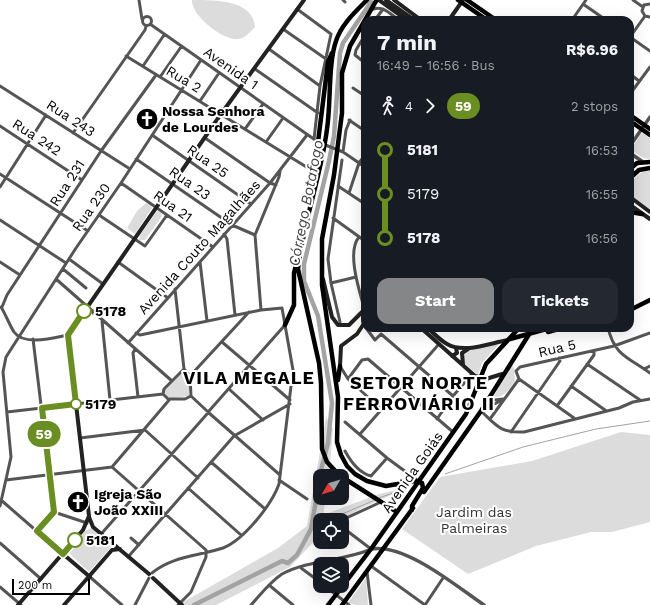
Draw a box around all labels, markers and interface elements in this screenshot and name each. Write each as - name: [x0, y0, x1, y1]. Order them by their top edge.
- text: 7 min: [377, 30, 437, 55]
- text: R$6.96: [566, 41, 618, 59]
- street label: Avenida 1: [201, 43, 261, 93]
- text: 16:49 – 16:56 · Bus: [377, 58, 494, 73]
- street label: Rua 2: [163, 62, 205, 96]
- icon: walk: [377, 95, 399, 117]
- icon: forward: [419, 95, 441, 117]
- street label: Rua 243: [44, 96, 98, 140]
- text: 59: [455, 98, 472, 114]
- text: 4: [405, 99, 413, 114]
- text: 2 stops: [571, 99, 618, 114]
- place label: Nossa Senhora de Lourdes: [162, 103, 265, 135]
- church icon: Nossa Senhora de Lourdes: [134, 106, 160, 132]
- street label: Rua 242: [10, 115, 64, 159]
- water label: Córrego Botafogo: [285, 138, 327, 268]
- street label: Rua 25: [184, 141, 232, 181]
- text: 5181: [407, 141, 438, 159]
- text: 16:53: [586, 143, 618, 158]
- street label: Rua 231: [46, 157, 88, 209]
- street label: Rua 23: [166, 163, 214, 203]
- street label: Avenida Couto Magalhães: [135, 177, 263, 317]
- street label: Rua 230: [69, 180, 113, 234]
- text: 5179: [407, 185, 439, 203]
- street label: Rua 21: [150, 187, 196, 225]
- text: 16:55: [586, 187, 618, 202]
- text: 5178: [407, 229, 440, 247]
- text: 16:56: [586, 231, 618, 246]
- button: Start: [377, 278, 494, 324]
- button: Tickets: [502, 278, 618, 324]
- marker: 5178: [76, 303, 92, 319]
- place label: 5178: [95, 303, 126, 319]
- street label: Rua 5: [537, 336, 577, 360]
- district label: VILA MEGALE: [183, 367, 315, 388]
- district label: SETOR NORTE FERROVIÁRIO II: [343, 372, 495, 414]
- place label: 5179: [85, 396, 116, 412]
- marker: 5179: [70, 398, 82, 410]
- line badge: 59: [26, 421, 62, 447]
- text: 59: [36, 426, 52, 442]
- street label: Avenida Goiás: [378, 428, 446, 516]
- north arrow: [313, 469, 349, 505]
- map controls: [313, 469, 349, 593]
- place label: Igreja São João XXIII: [94, 486, 163, 518]
- church icon: Igreja São João XXIII: [65, 489, 91, 515]
- park label: Jardim das Palmeiras: [436, 504, 512, 536]
- button: locate: [313, 513, 349, 549]
- marker: 5181: [67, 532, 83, 548]
- place label: 5181: [86, 532, 115, 548]
- button: layers: [313, 557, 349, 593]
- scale bar: [12, 577, 90, 596]
- text: 200 m: [18, 579, 52, 592]

